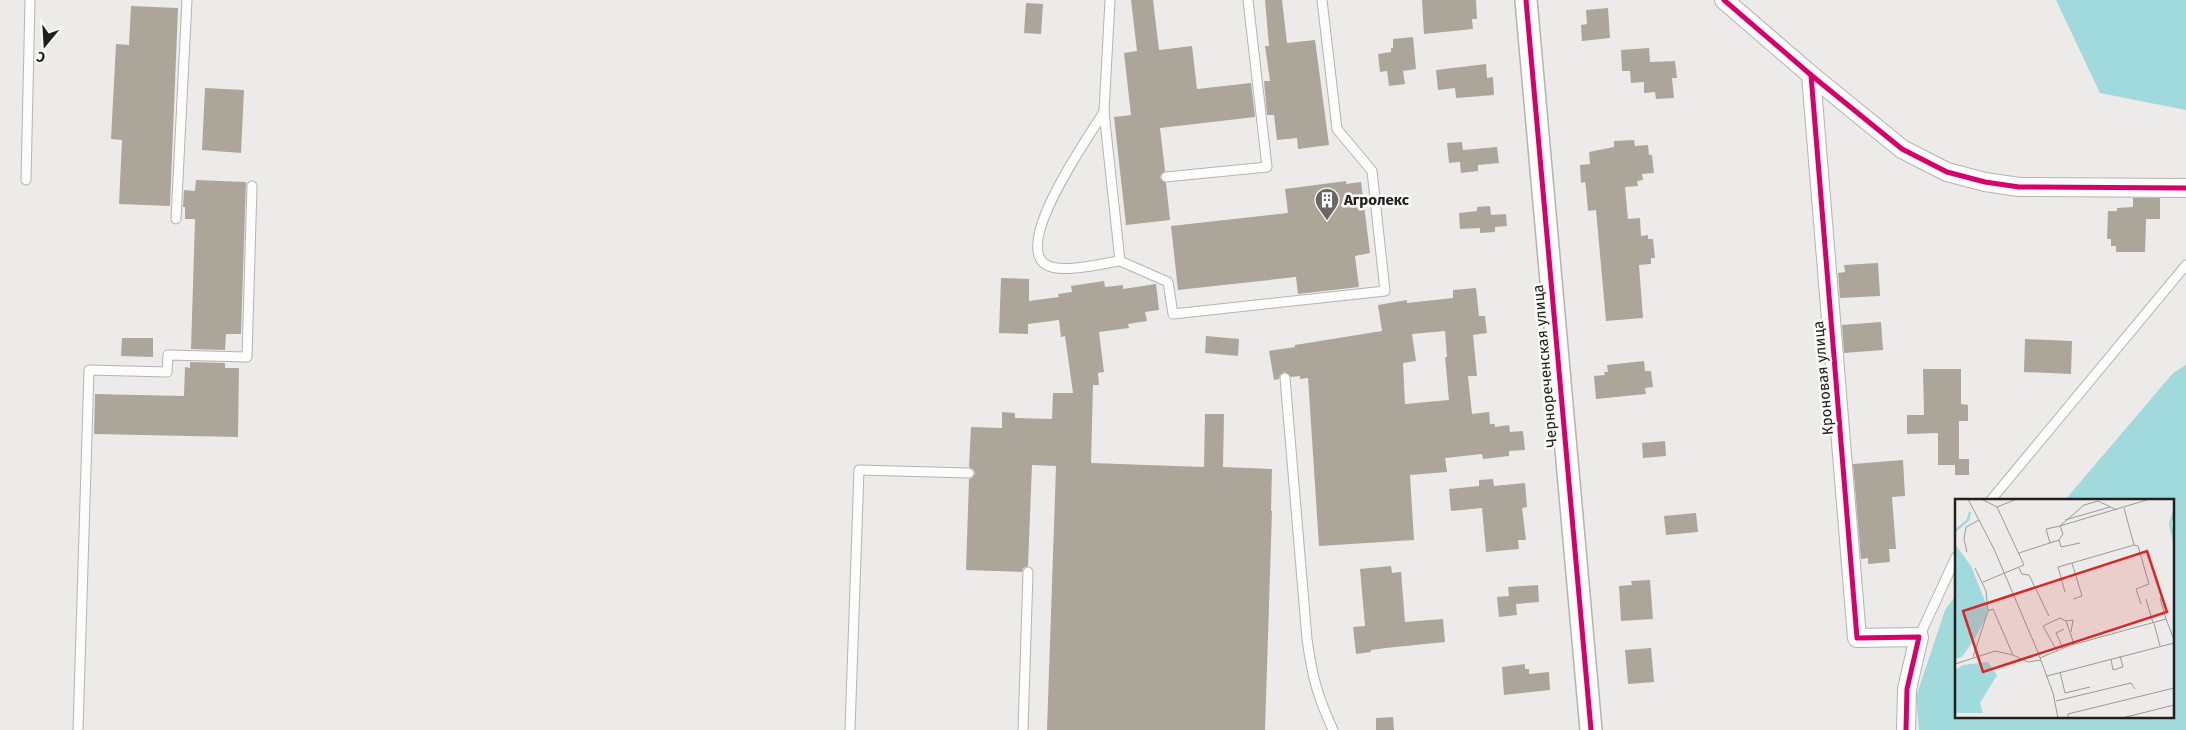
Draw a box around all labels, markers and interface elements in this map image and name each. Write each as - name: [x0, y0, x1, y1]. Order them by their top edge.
- north arrow: [20, 20, 70, 70]
- text: С: [35, 48, 48, 66]
- building icon: Агролекс: [1314, 187, 1340, 221]
- place label: Агролекс: [1343, 191, 1410, 209]
- street label: Чернореченская улица: [1529, 284, 1561, 448]
- street label: Кроновая улица: [1809, 320, 1837, 436]
- inset map: [1955, 499, 2174, 718]

